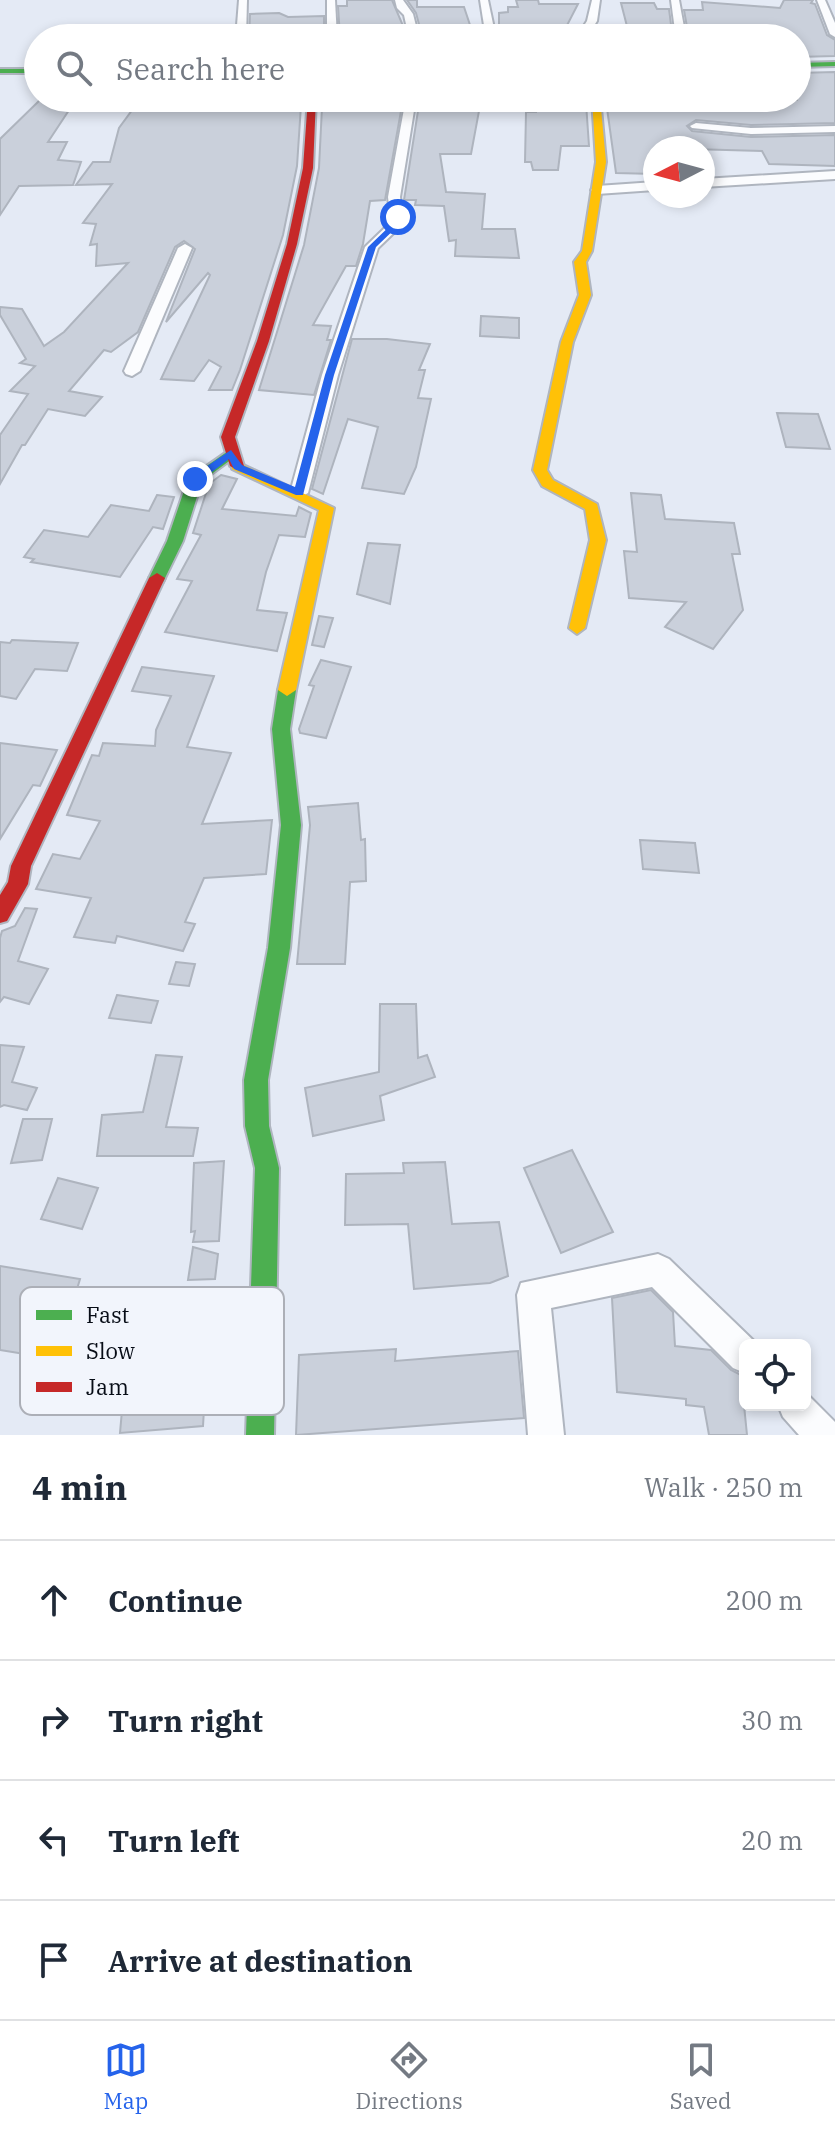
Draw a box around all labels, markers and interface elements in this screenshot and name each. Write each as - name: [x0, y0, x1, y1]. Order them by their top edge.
- search box: [24, 24, 811, 112]
- icon: search: [52, 46, 96, 90]
- text: Search here: [116, 49, 285, 88]
- north arrow: [643, 136, 715, 208]
- route start: [380, 199, 416, 235]
- route end: [177, 461, 213, 497]
- legend: [20, 1287, 284, 1415]
- text: Fast: [86, 1300, 129, 1329]
- text: Slow: [86, 1336, 135, 1365]
- map controls: [739, 1339, 811, 1411]
- button: locate: [739, 1339, 811, 1411]
- text: Jam: [86, 1372, 129, 1401]
- text: 4 min: [32, 1465, 127, 1509]
- text: Walk · 250 m: [644, 1470, 803, 1504]
- icon: ahead: [32, 1578, 76, 1622]
- text: Continue: [108, 1581, 243, 1620]
- text: 200 m: [725, 1583, 803, 1617]
- icon: right: [32, 1698, 76, 1742]
- text: Turn right: [108, 1701, 263, 1740]
- text: 30 m: [741, 1703, 803, 1737]
- icon: left: [32, 1818, 76, 1862]
- text: Turn left: [108, 1821, 240, 1860]
- text: 20 m: [741, 1823, 803, 1857]
- icon: arrive: [32, 1938, 76, 1982]
- text: Arrive at destination: [108, 1941, 413, 1980]
- tab: Map: [104, 2038, 148, 2115]
- tab: Directions: [355, 2038, 463, 2115]
- tab: Saved: [670, 2038, 731, 2115]

